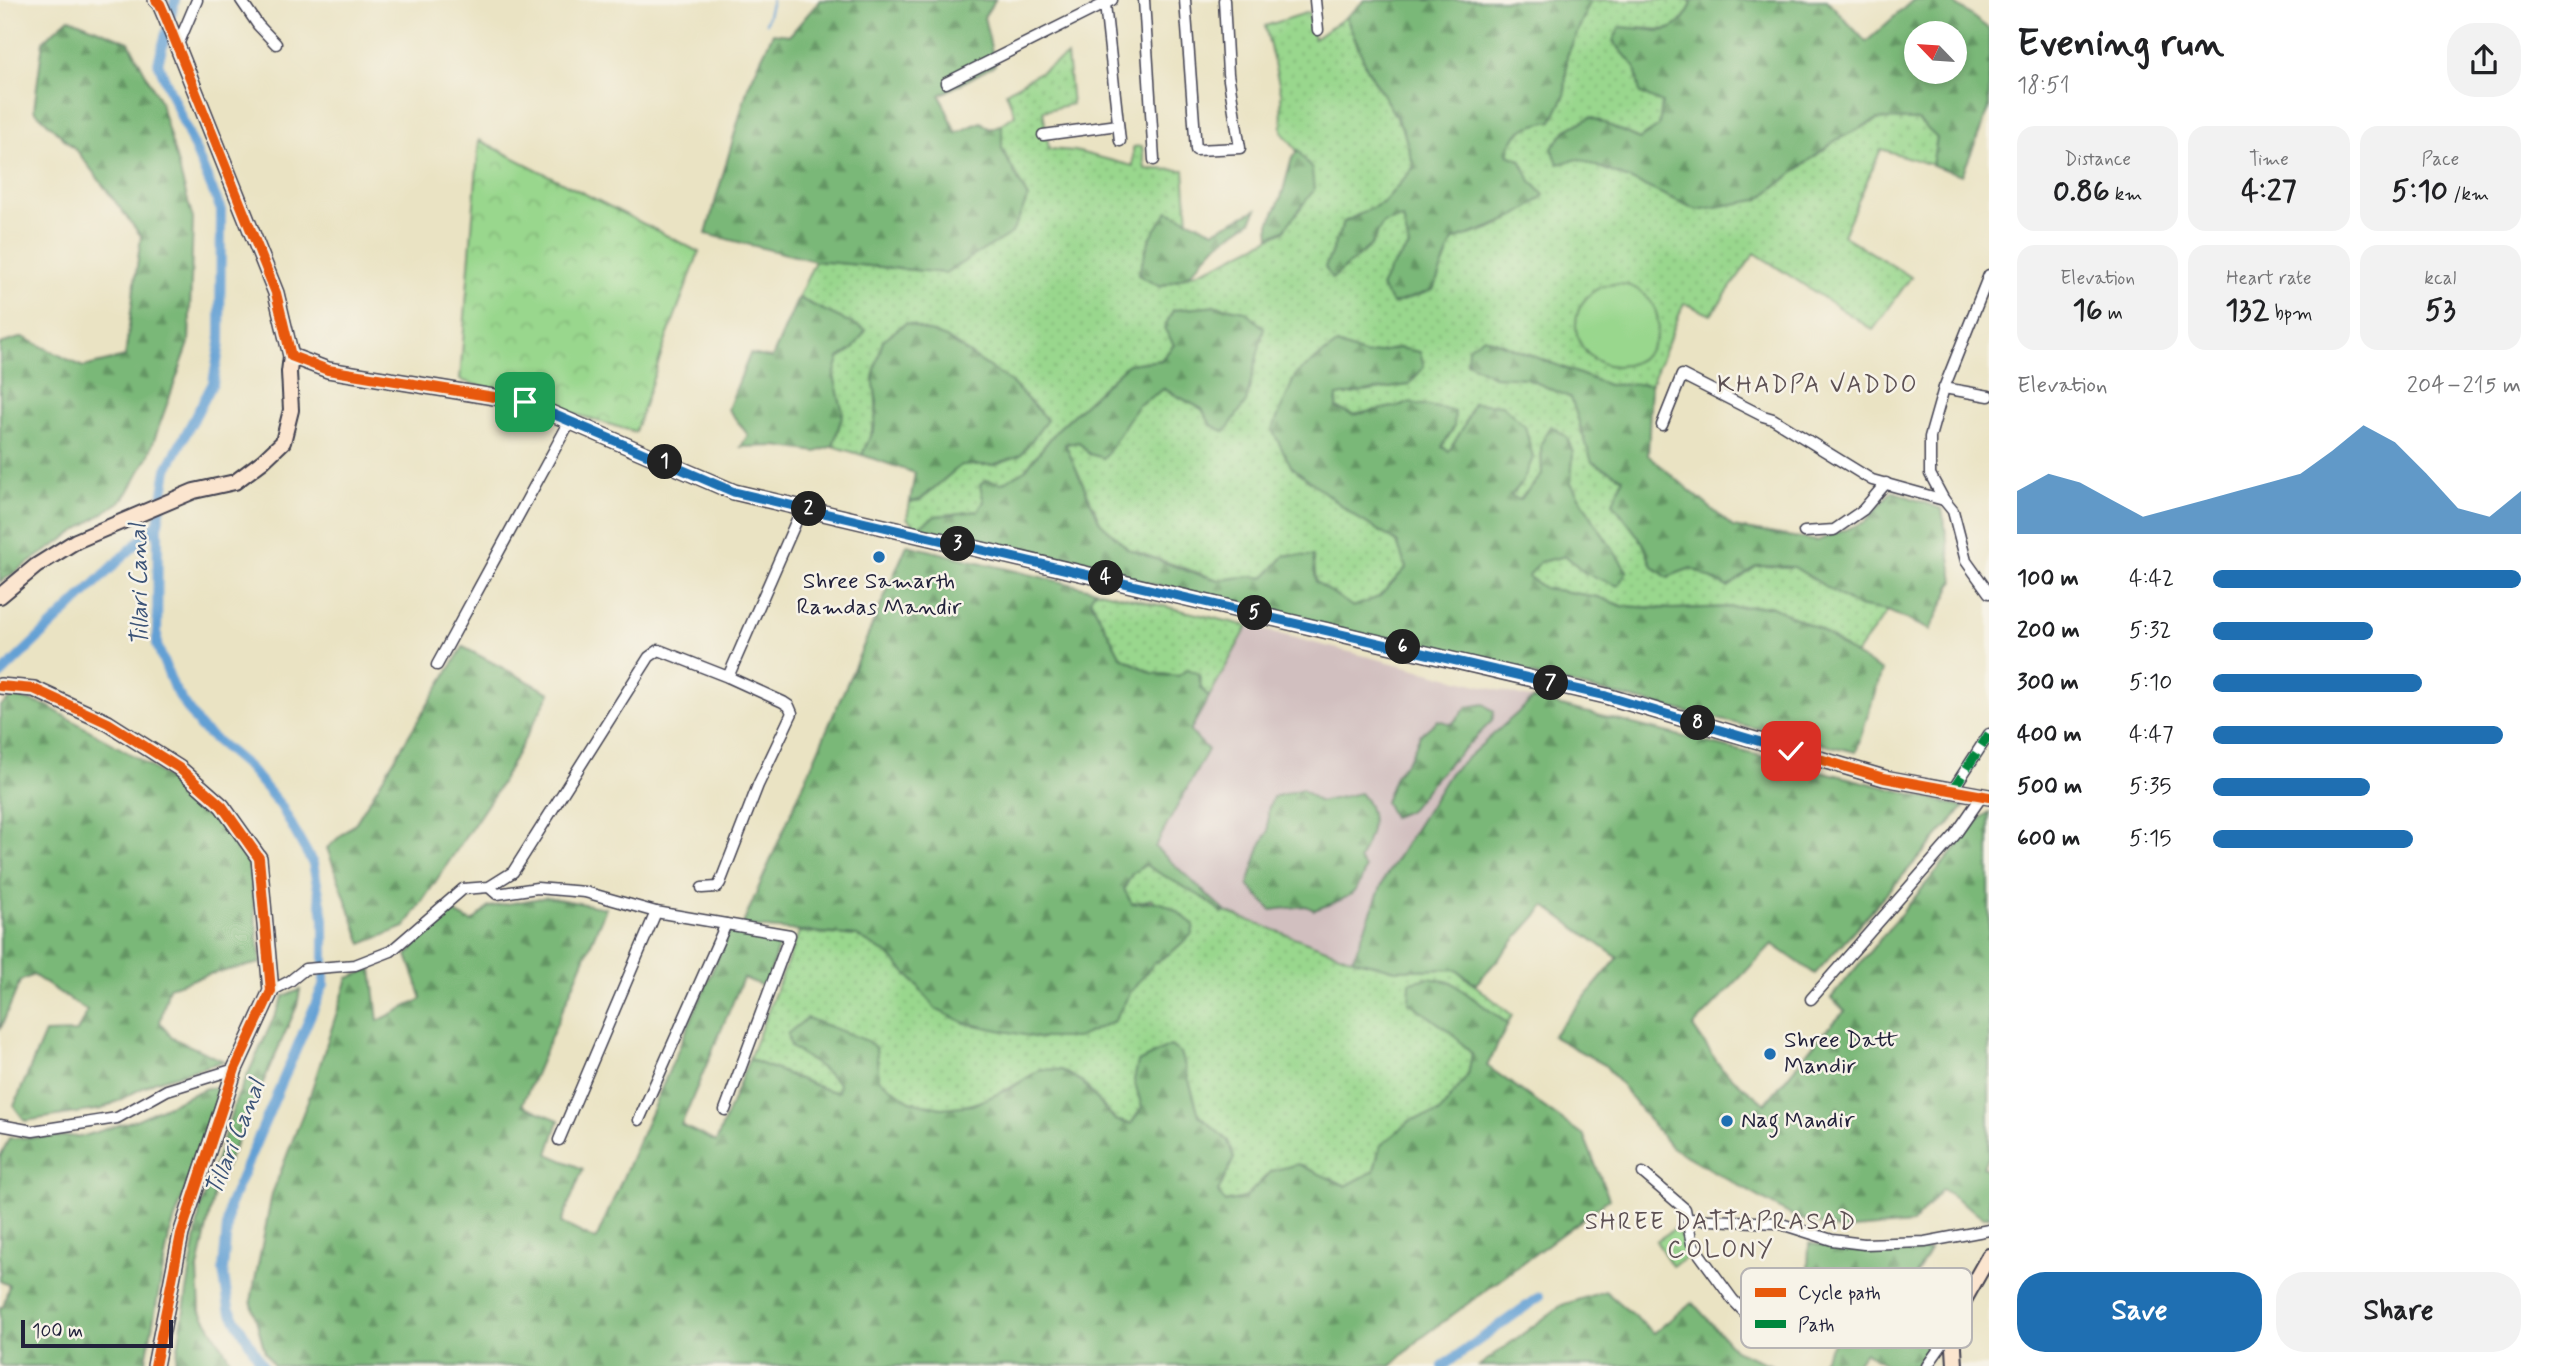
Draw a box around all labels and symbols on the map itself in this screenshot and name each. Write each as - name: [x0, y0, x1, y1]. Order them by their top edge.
- north arrow: [1904, 21, 1967, 84]
- district label: KHADPA VADDO: [1717, 370, 1919, 401]
- pin: [495, 372, 555, 432]
- pin: 1: [648, 444, 682, 480]
- pin: 2: [792, 491, 826, 526]
- water label: Tillari Canal: [123, 521, 157, 647]
- pin: 3: [940, 526, 976, 562]
- marker: Shree Samarth Ramdas Mandir: [871, 549, 887, 565]
- pin: 4: [1088, 560, 1124, 596]
- place label: Shree Samarth Ramdas Mandir: [796, 567, 962, 623]
- pin: 5: [1238, 596, 1272, 630]
- pin: 6: [1386, 630, 1420, 664]
- pin: 7: [1534, 666, 1568, 700]
- pin: 8: [1680, 706, 1716, 740]
- pin: [1761, 721, 1821, 781]
- place label: Shree Datt Mandir: [1784, 1026, 1899, 1082]
- marker: Shree Datt Mandir: [1762, 1046, 1778, 1062]
- water label: Tillari Canal: [199, 1074, 274, 1201]
- place label: Nag Mandir: [1741, 1106, 1855, 1138]
- marker: Nag Mandir: [1719, 1113, 1735, 1129]
- district label: SHREE DATTAPRASAD COLONY: [1585, 1207, 1857, 1266]
- legend: [1741, 1268, 1972, 1348]
- text: Cycle path: [1798, 1281, 1881, 1306]
- text: Path: [1798, 1313, 1835, 1338]
- scale bar: [21, 1317, 173, 1349]

